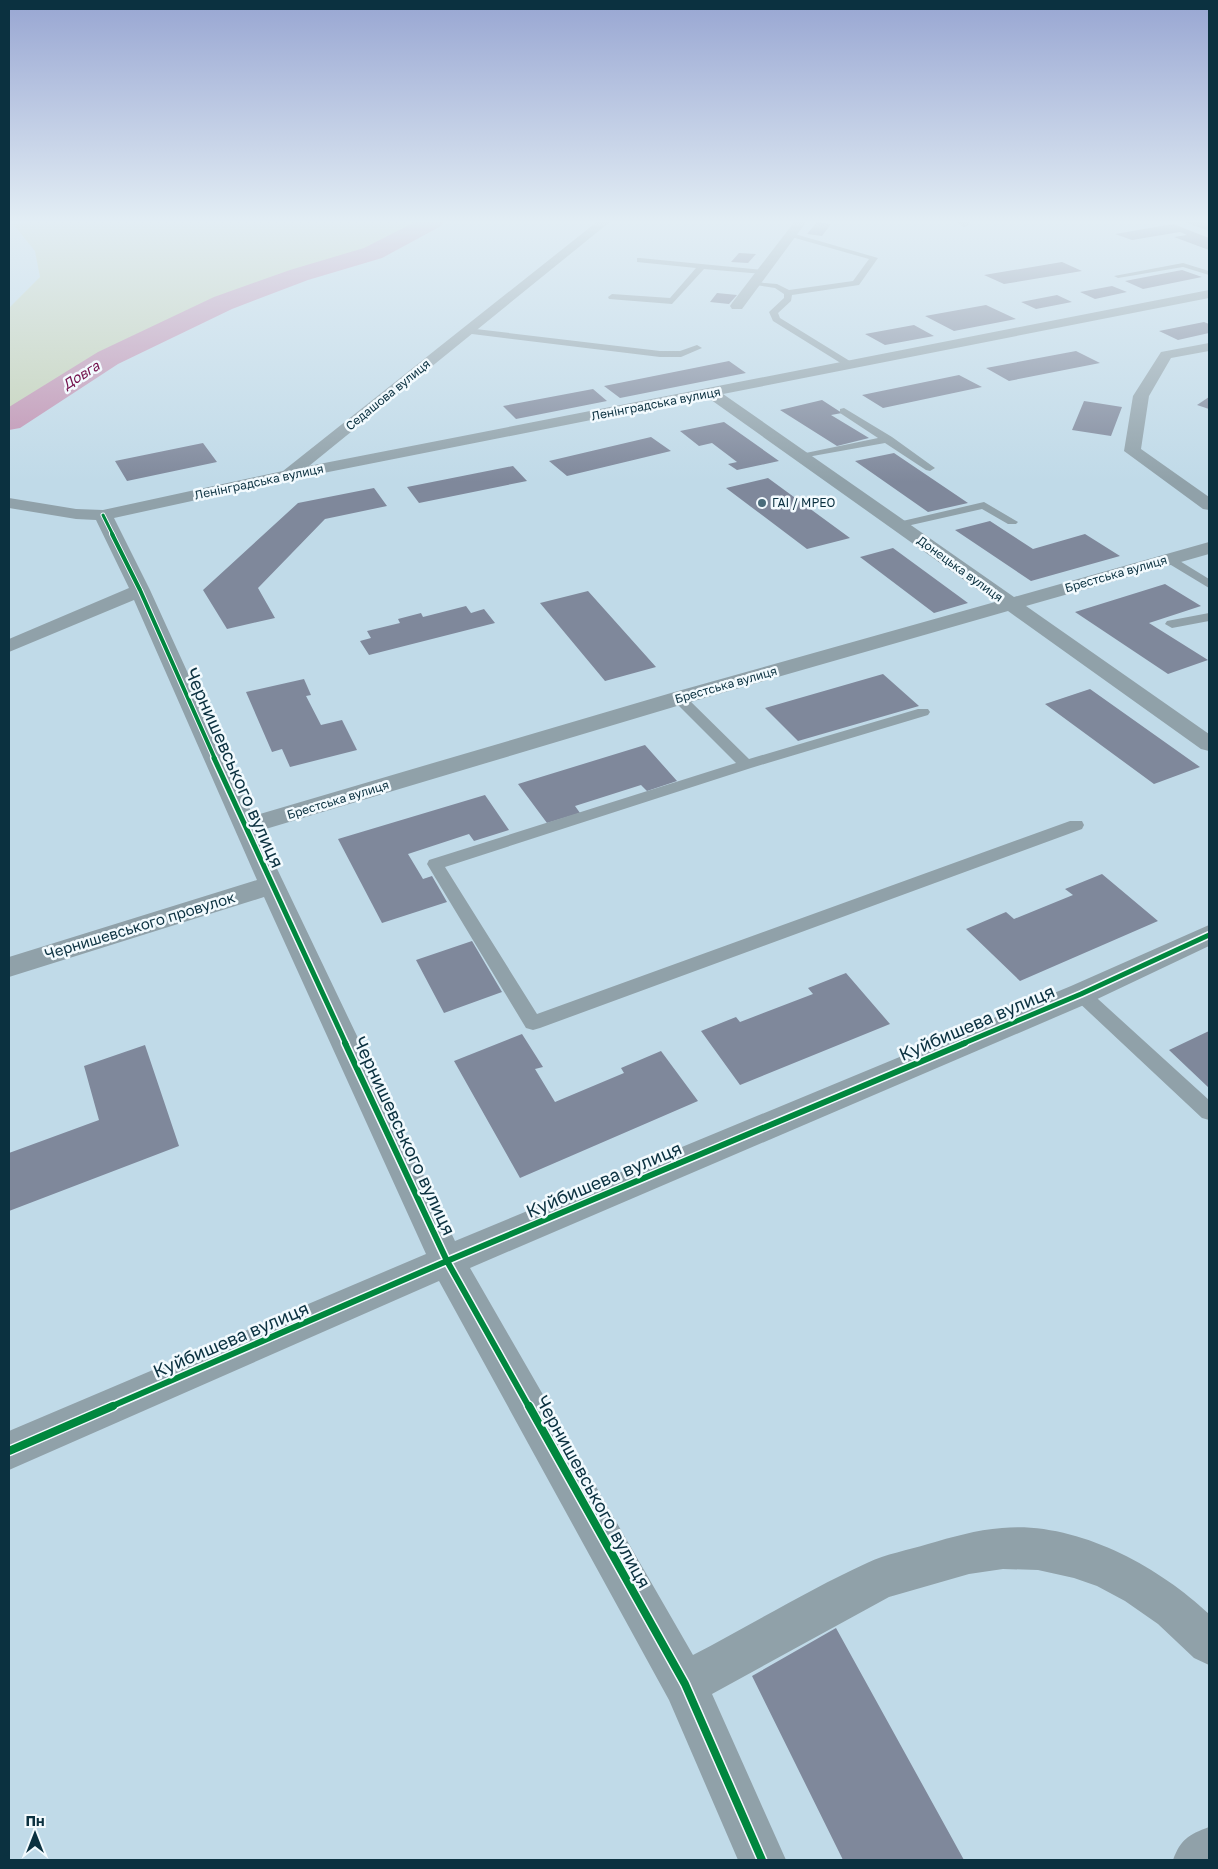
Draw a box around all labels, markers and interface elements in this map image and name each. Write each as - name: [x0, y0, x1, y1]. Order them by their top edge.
- water label: Довга: [58, 356, 103, 393]
- street label: Седашова вулиця: [342, 356, 433, 433]
- street label: Ленінградська вулиця: [590, 384, 722, 423]
- street label: Ленінградська вулиця: [193, 461, 325, 503]
- place label: ГАІ / МРЕО: [772, 495, 836, 510]
- marker: ГАІ / МРЕО: [756, 497, 768, 509]
- street label: Донецька вулиця: [915, 532, 1006, 605]
- street label: Брестська вулиця: [1063, 552, 1169, 595]
- street label: Брестська вулиця: [673, 663, 779, 706]
- street label: Чернишевського вулиця: [181, 664, 289, 871]
- street label: Брестська вулиця: [285, 777, 391, 822]
- street label: Чернишевського провулок: [42, 887, 238, 963]
- street label: Куйбишева вулиця: [895, 979, 1058, 1065]
- street label: Чернишевського вулиця: [349, 1033, 461, 1238]
- street label: Куйбишева вулиця: [522, 1136, 685, 1222]
- street label: Куйбишева вулиця: [149, 1296, 312, 1382]
- street label: Чернишевського вулиця: [532, 1391, 656, 1592]
- north arrow: [10, 1809, 60, 1859]
- text: Пн: [25, 1812, 45, 1829]

